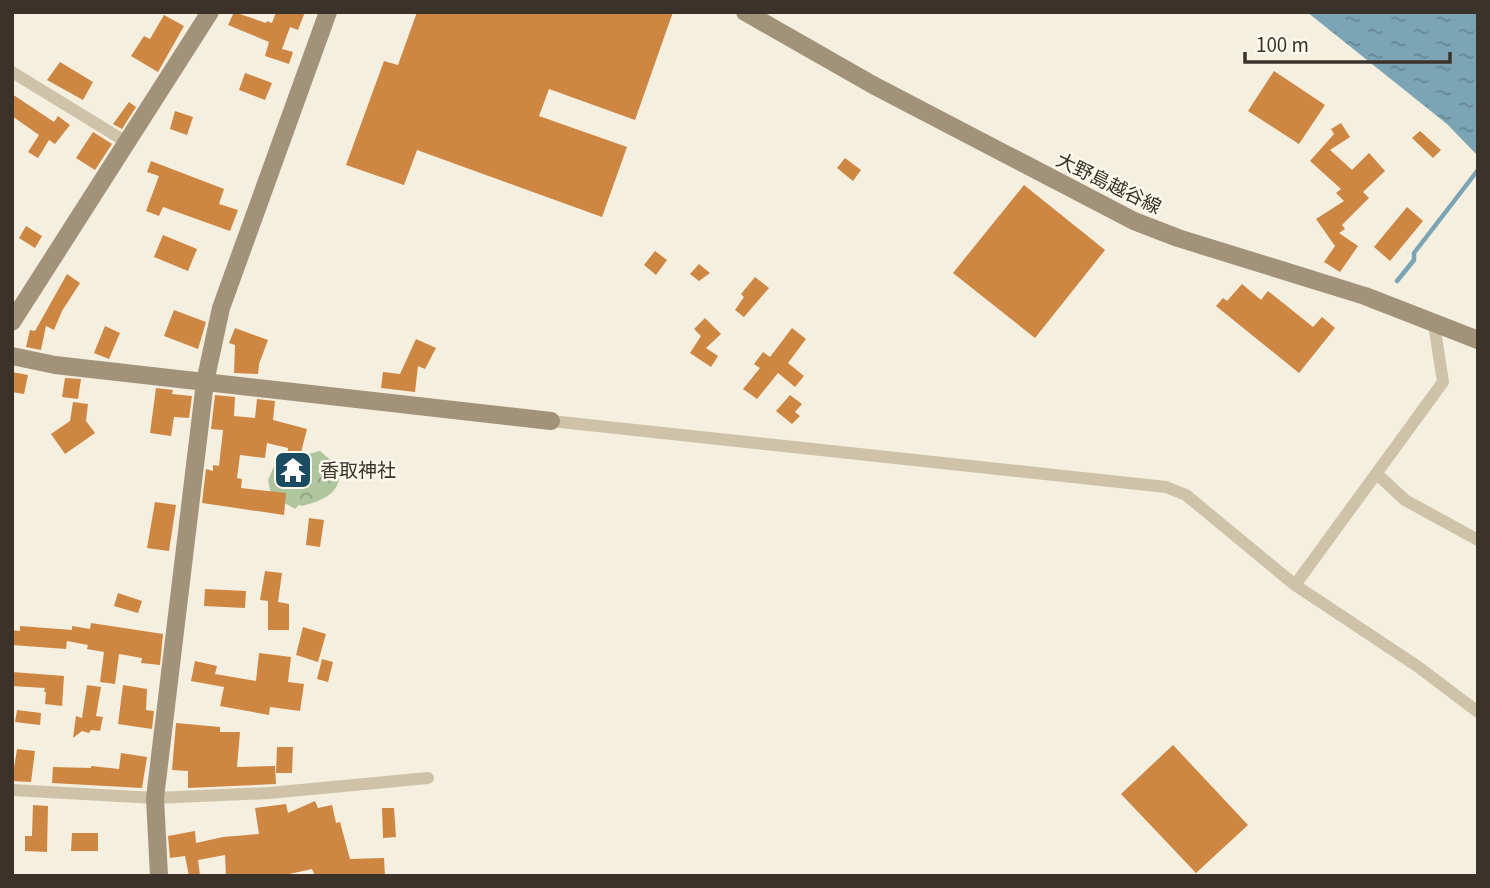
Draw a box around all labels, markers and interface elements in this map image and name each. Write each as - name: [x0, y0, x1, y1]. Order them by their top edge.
- scale bar: [1245, 21, 1450, 65]
- text: 100 m: [1256, 30, 1309, 60]
- street label: 大野島越谷線: [1051, 147, 1165, 221]
- temple icon: 香取神社: [272, 449, 314, 491]
- place label: 香取神社: [320, 458, 396, 485]

